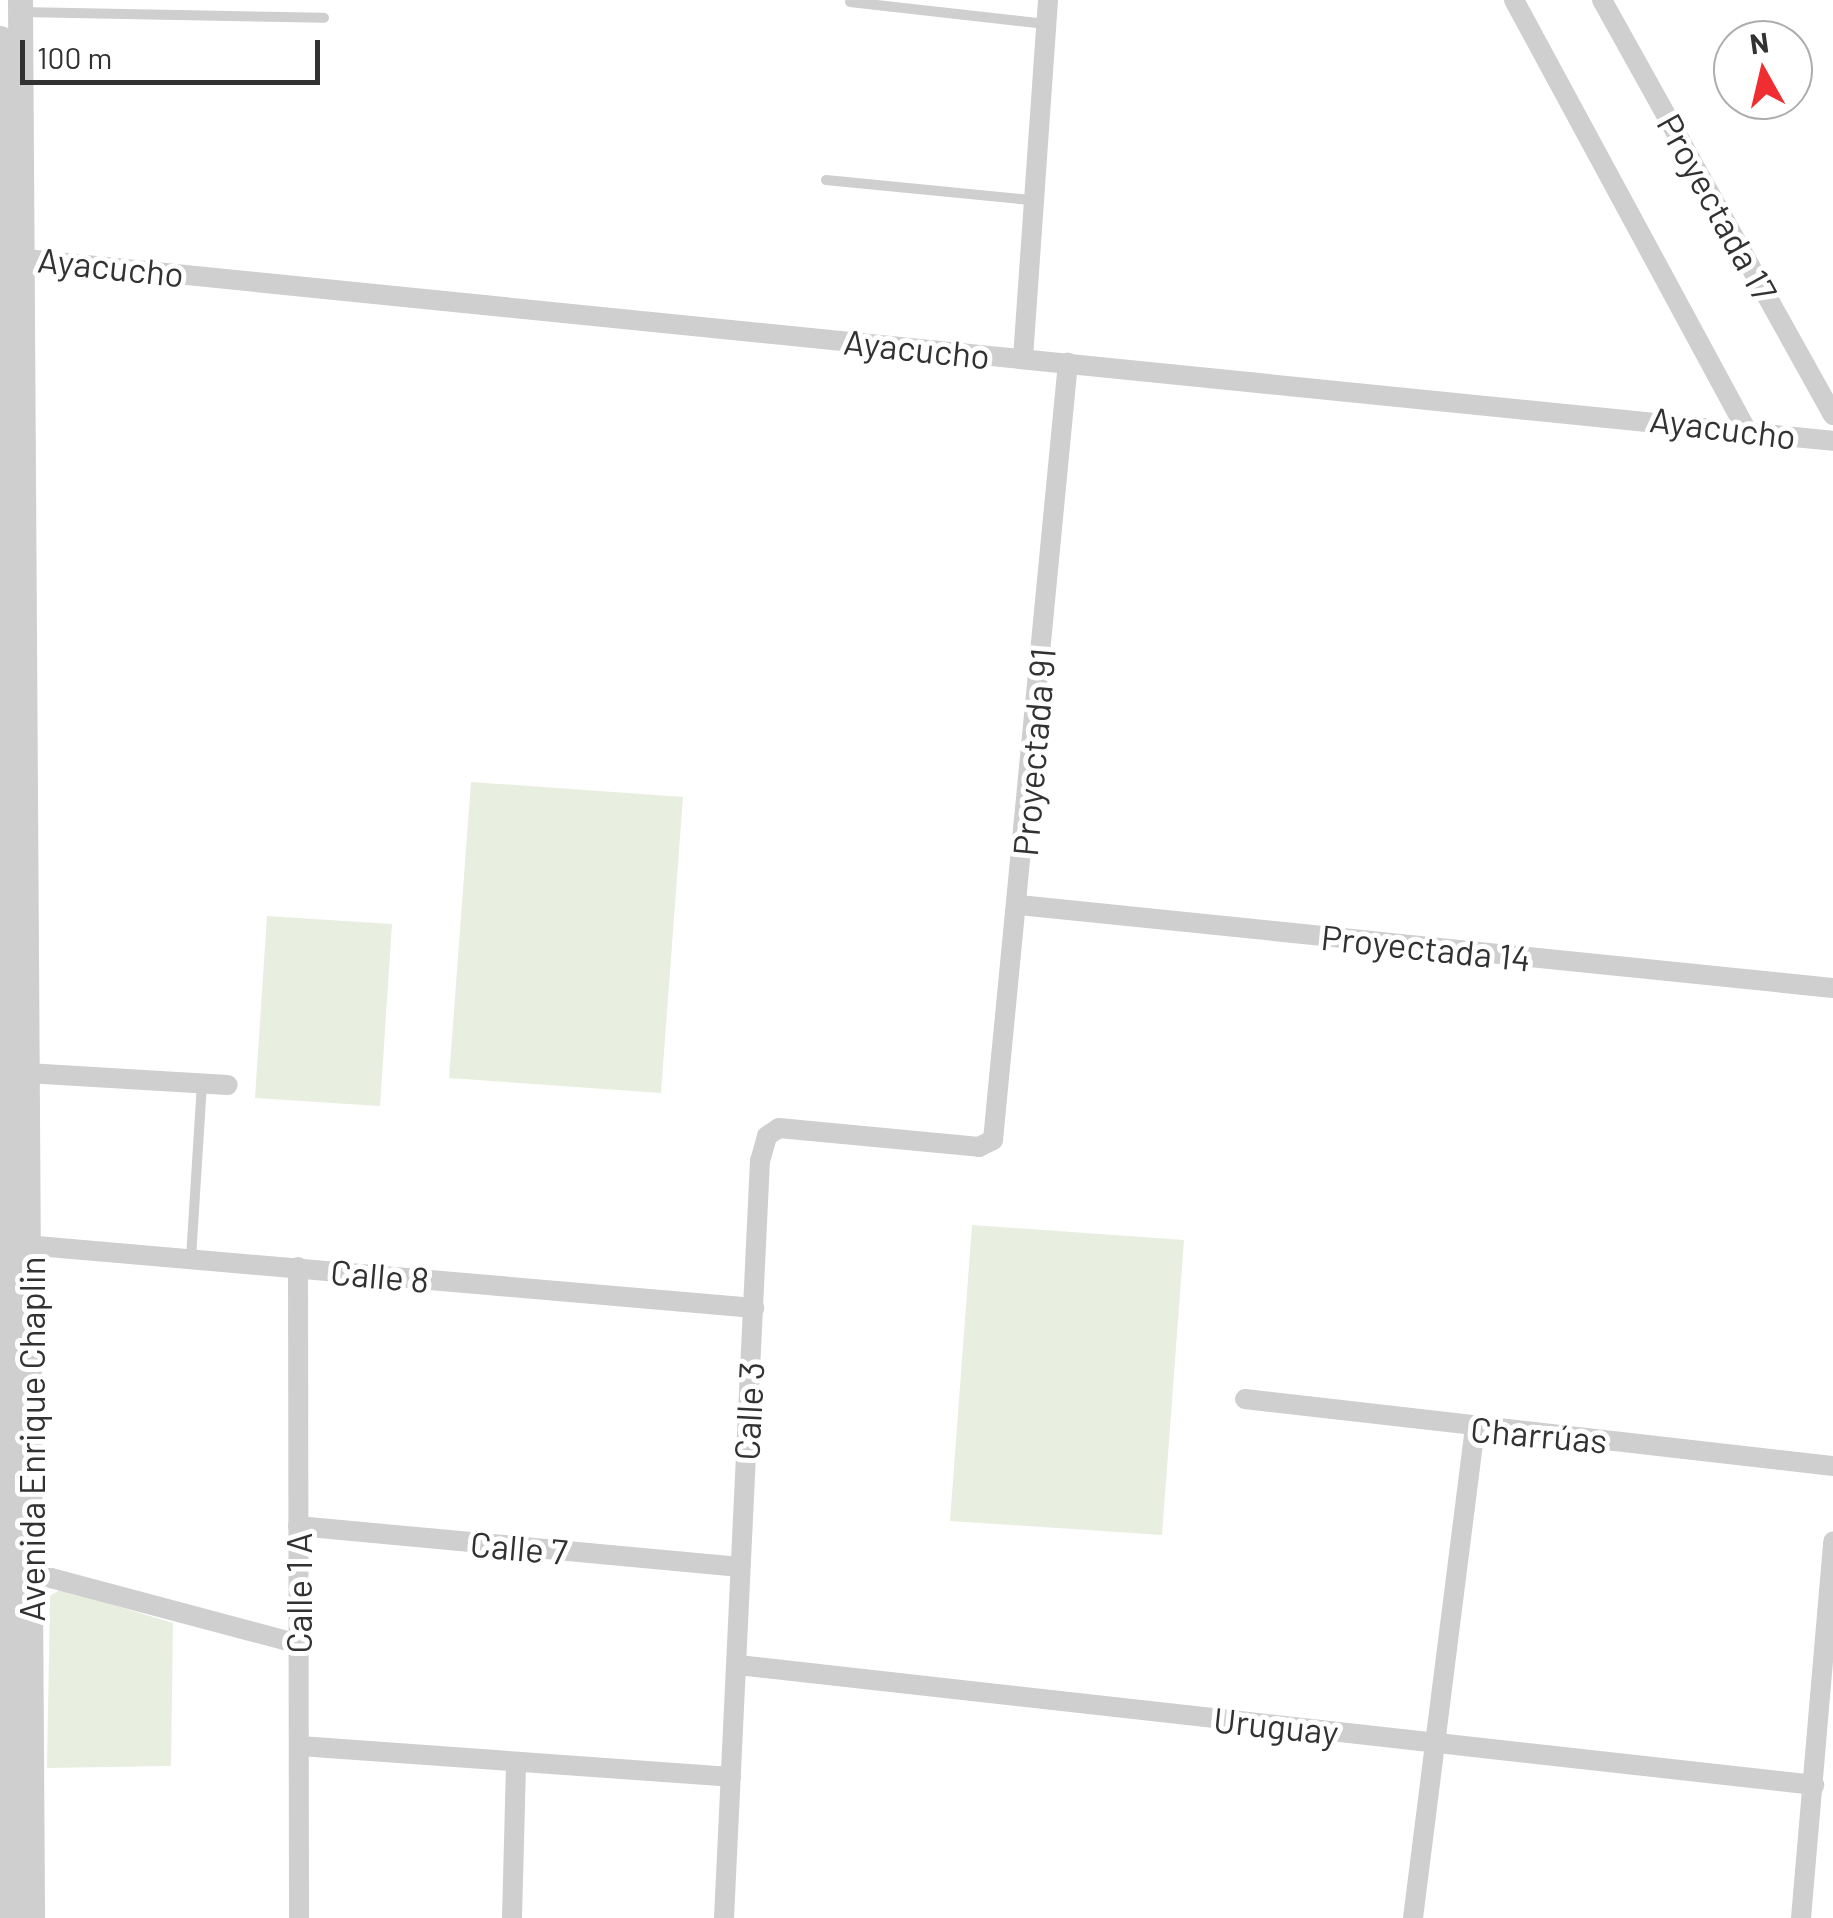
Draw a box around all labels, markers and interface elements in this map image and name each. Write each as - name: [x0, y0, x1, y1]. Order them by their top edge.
- scale bar: [25, 20, 325, 82]
- north arrow: [1713, 20, 1813, 120]
- text: N: [1748, 24, 1771, 60]
- text: 100 m: [37, 39, 112, 75]
- street label: Proyectada 17: [1649, 106, 1787, 308]
- street label: Ayacucho: [36, 237, 186, 295]
- street label: Ayacucho: [842, 319, 992, 377]
- street label: Ayacucho: [1648, 397, 1798, 457]
- street label: Proyectada 91: [1003, 646, 1063, 858]
- street label: Proyectada 14: [1319, 915, 1533, 979]
- street label: Calle 8: [329, 1250, 431, 1300]
- street label: Avenida Enrique Chaplin: [10, 1256, 52, 1622]
- street label: Calle 3: [724, 1361, 772, 1461]
- street label: Charrúas: [1469, 1407, 1609, 1461]
- street label: Calle 7: [469, 1522, 569, 1572]
- street label: Calle 1 A: [277, 1532, 319, 1654]
- street label: Uruguay: [1211, 1698, 1341, 1752]

